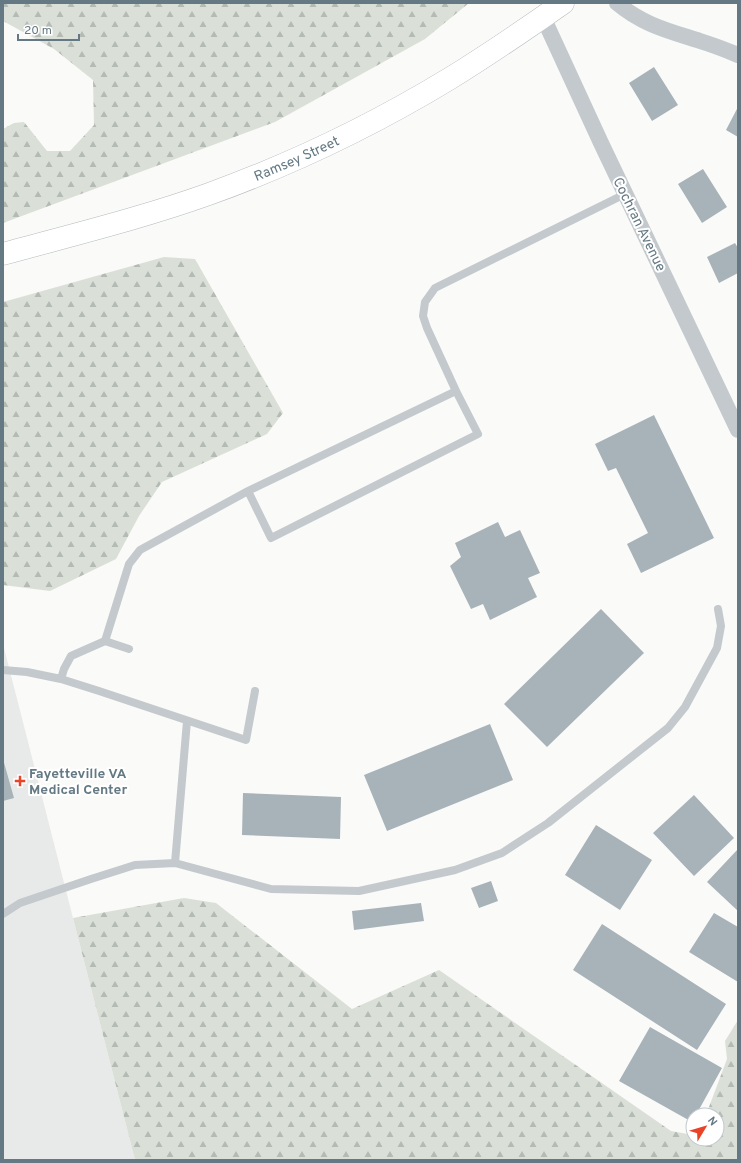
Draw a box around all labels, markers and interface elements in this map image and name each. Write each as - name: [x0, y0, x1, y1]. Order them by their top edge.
- scale bar: [18, 16, 79, 42]
- text: 20 m: [24, 23, 52, 39]
- street label: Ramsey Street: [252, 133, 342, 186]
- street label: Cochran Avenue: [609, 175, 669, 274]
- place label: Fayetteville VA Medical Center: [29, 766, 127, 799]
- marker: Fayetteville VA Medical Center: [14, 775, 26, 787]
- north arrow: [685, 1107, 725, 1147]
- text: N: [704, 1114, 720, 1129]

